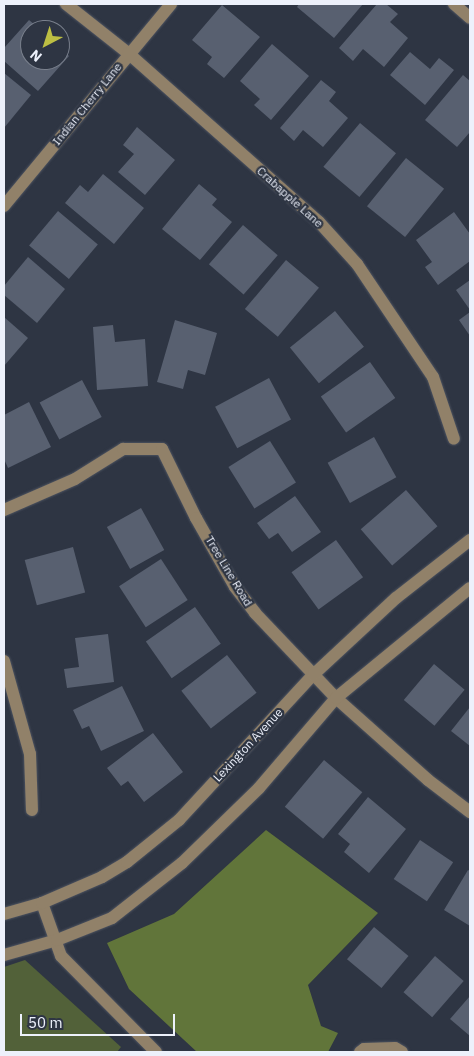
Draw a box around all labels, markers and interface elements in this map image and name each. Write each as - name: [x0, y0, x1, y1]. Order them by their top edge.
- north arrow: [20, 20, 70, 70]
- text: N: [26, 46, 46, 66]
- street label: Indian Cherry Lane: [49, 60, 125, 148]
- street label: Crabapple Lane: [254, 164, 326, 230]
- street label: Tree Line Road: [202, 533, 256, 609]
- street label: Lexington Avenue: [210, 705, 286, 785]
- scale bar: [22, 1004, 178, 1036]
- text: 50 m: [28, 1013, 63, 1032]

